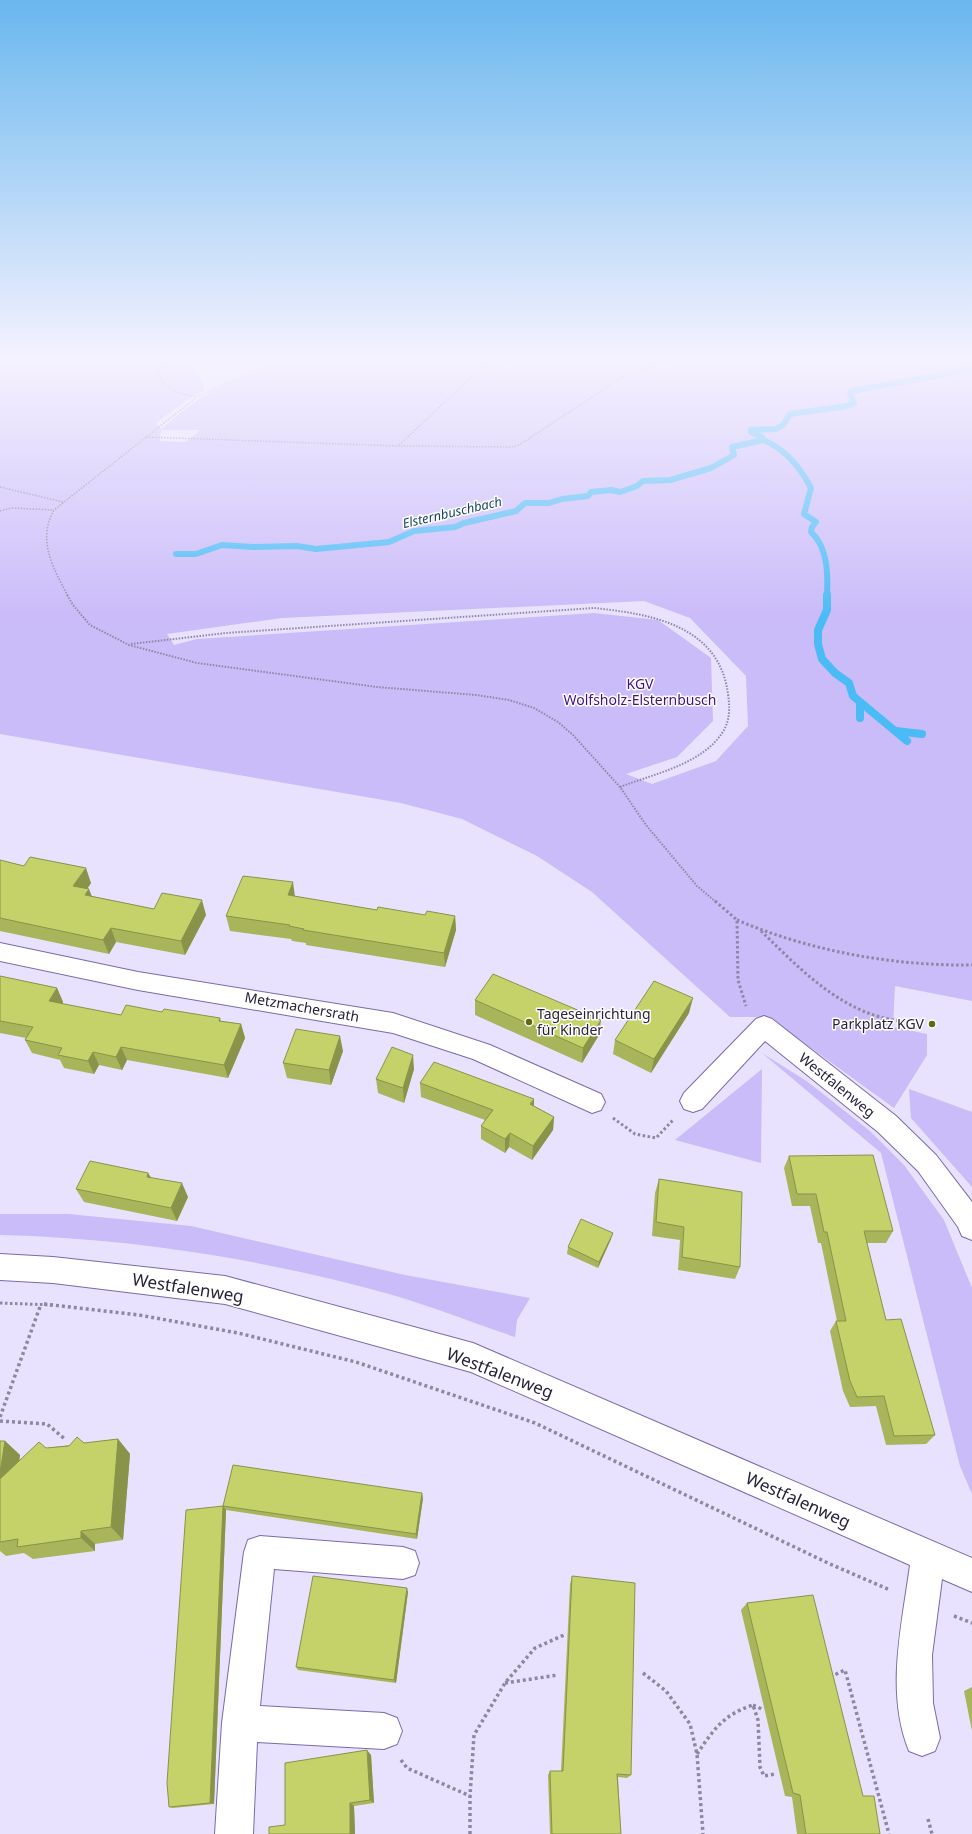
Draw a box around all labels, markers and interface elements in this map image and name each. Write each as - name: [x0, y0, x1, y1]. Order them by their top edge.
- water label: Elsternbuschbach: [400, 492, 504, 532]
- park label: KGV Wolfsholz-Elsternbusch: [564, 674, 717, 709]
- street label: Metzmachersrath: [243, 987, 361, 1026]
- place label: Tageseinrichtung für Kinder: [537, 1004, 651, 1039]
- place label: Parkplatz KGV: [832, 1014, 925, 1033]
- marker: Tageseinrichtung für Kinder: [524, 1017, 534, 1027]
- marker: Parkplatz KGV: [927, 1019, 937, 1029]
- street label: Westfalenweg: [795, 1048, 879, 1121]
- street label: Westfalenweg: [131, 1267, 245, 1308]
- street label: Westfalenweg: [443, 1342, 557, 1403]
- street label: Westfalenweg: [742, 1466, 854, 1533]

